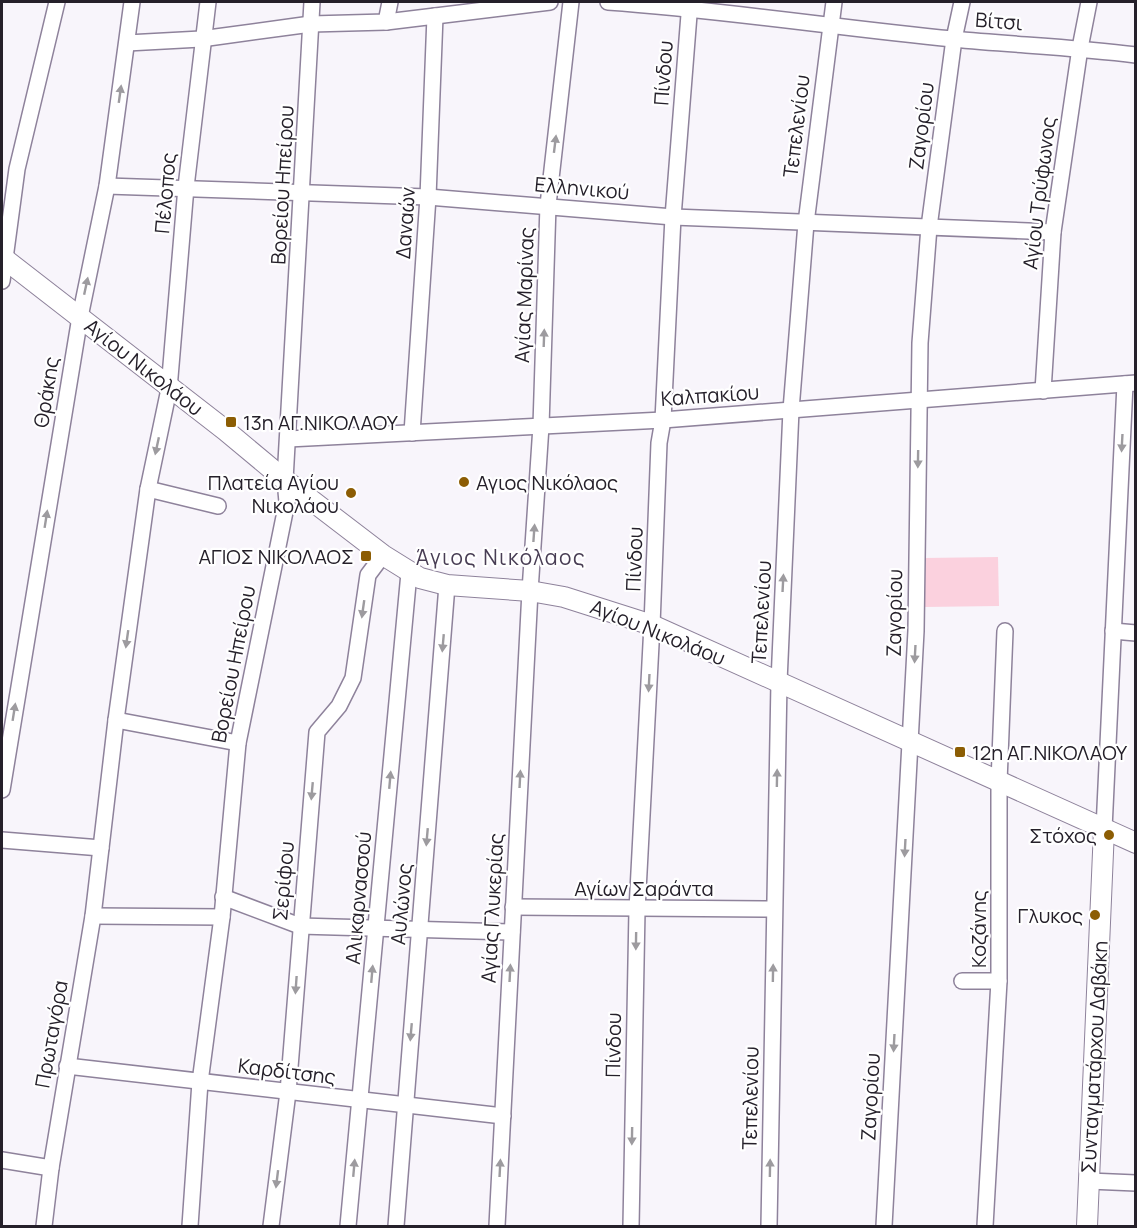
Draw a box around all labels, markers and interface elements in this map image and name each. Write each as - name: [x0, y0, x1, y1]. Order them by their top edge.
- street label: Βίτσι: [974, 6, 1024, 36]
- street label: Πίνδου: [647, 40, 679, 106]
- street label: Τεπελενίου: [776, 73, 816, 179]
- street label: Ζαγορίου: [902, 81, 940, 171]
- one-way arrow: [115, 84, 125, 103]
- street label: Βορείου Ηπείρου: [264, 105, 300, 265]
- street label: Αγίου Τρύφωνος: [1016, 115, 1062, 271]
- one-way arrow: [551, 134, 560, 153]
- street label: Πέλοπος: [148, 151, 182, 235]
- street label: Ελληνικού: [534, 170, 630, 206]
- street label: Δαναών: [389, 186, 421, 260]
- street label: Αγίας Μαρίνας: [508, 227, 540, 363]
- one-way arrow: [82, 277, 92, 295]
- street label: Αγίου Νικολάου: [79, 312, 209, 422]
- one-way arrow: [539, 329, 549, 348]
- street label: Θράκης: [27, 355, 65, 429]
- street label: Καλπακίου: [660, 378, 760, 412]
- place label: 13η ΑΓ.ΝΙΚΟΛΑΟΥ: [243, 409, 399, 436]
- marker: 13η ΑΓ.ΝΙΚΟΛΑΟΥ: [224, 415, 238, 429]
- one-way arrow: [1117, 433, 1126, 452]
- one-way arrow: [152, 437, 161, 456]
- one-way arrow: [913, 449, 923, 468]
- place label: Πλατεία Αγίου Νικολάου: [208, 469, 339, 519]
- place label: Αγιος Νικόλαος: [476, 469, 618, 496]
- marker: Αγιος Νικόλαος: [457, 475, 471, 489]
- marker: Πλατεία Αγίου Νικολάου: [344, 486, 358, 500]
- one-way arrow: [42, 510, 51, 529]
- one-way arrow: [529, 523, 539, 542]
- street label: Πίνδου: [619, 526, 649, 592]
- place label: ΑΓΙΟΣ ΝΙΚΟΛΑΟΣ: [198, 543, 354, 570]
- district label: Άγιος Νικόλαος: [416, 543, 586, 571]
- marker: ΑΓΙΟΣ ΝΙΚΟΛΑΟΣ: [359, 549, 373, 563]
- street label: Τεπελενίου: [745, 560, 777, 664]
- street label: Ζαγορίου: [880, 569, 908, 657]
- one-way arrow: [779, 574, 788, 593]
- street label: Βορείου Ηπείρου: [205, 583, 261, 745]
- street label: Αγίου Νικολάου: [587, 593, 729, 671]
- one-way arrow: [359, 599, 368, 618]
- one-way arrow: [123, 629, 132, 648]
- one-way arrow: [438, 633, 447, 652]
- one-way arrow: [910, 644, 919, 663]
- one-way arrow: [645, 673, 654, 692]
- one-way arrow: [10, 702, 19, 721]
- place label: 12η ΑΓ.ΝΙΚΟΛΑΟΥ: [972, 739, 1128, 766]
- marker: 12η ΑΓ.ΝΙΚΟΛΑΟΥ: [953, 745, 967, 759]
- one-way arrow: [516, 769, 525, 788]
- one-way arrow: [772, 769, 782, 788]
- one-way arrow: [385, 770, 395, 789]
- one-way arrow: [307, 782, 316, 801]
- place label: Στόχος: [1029, 822, 1097, 849]
- one-way arrow: [422, 828, 432, 847]
- marker: Στόχος: [1102, 828, 1116, 842]
- street label: Αλικαρνασσού: [339, 830, 377, 966]
- street label: Αγίας Γλυκερίας: [475, 832, 509, 984]
- one-way arrow: [900, 839, 909, 858]
- street label: Σερίφου: [266, 840, 300, 922]
- street label: Αυλώνος: [384, 862, 418, 946]
- street label: Αγίων Σαράντα: [574, 875, 714, 902]
- street label: Κοζάνης: [965, 890, 992, 968]
- place label: Γλυκος: [1018, 902, 1083, 929]
- marker: Γλυκος: [1088, 908, 1102, 922]
- one-way arrow: [632, 931, 641, 950]
- street label: Συνταγματάρχου Δαβάκη: [1074, 940, 1114, 1174]
- one-way arrow: [505, 964, 514, 983]
- one-way arrow: [768, 964, 778, 983]
- one-way arrow: [367, 965, 377, 984]
- one-way arrow: [291, 976, 300, 995]
- street label: Πρωταγόρα: [28, 978, 74, 1090]
- street label: Πίνδου: [599, 1012, 627, 1078]
- one-way arrow: [407, 1022, 416, 1041]
- one-way arrow: [889, 1034, 898, 1053]
- street label: Τεπελενίου: [736, 1046, 764, 1150]
- street label: Καρδίτσης: [237, 1052, 337, 1090]
- street label: Ζαγορίου: [854, 1052, 886, 1142]
- one-way arrow: [628, 1126, 637, 1145]
- one-way arrow: [349, 1159, 359, 1178]
- one-way arrow: [496, 1159, 505, 1178]
- one-way arrow: [765, 1159, 774, 1178]
- one-way arrow: [272, 1170, 282, 1189]

